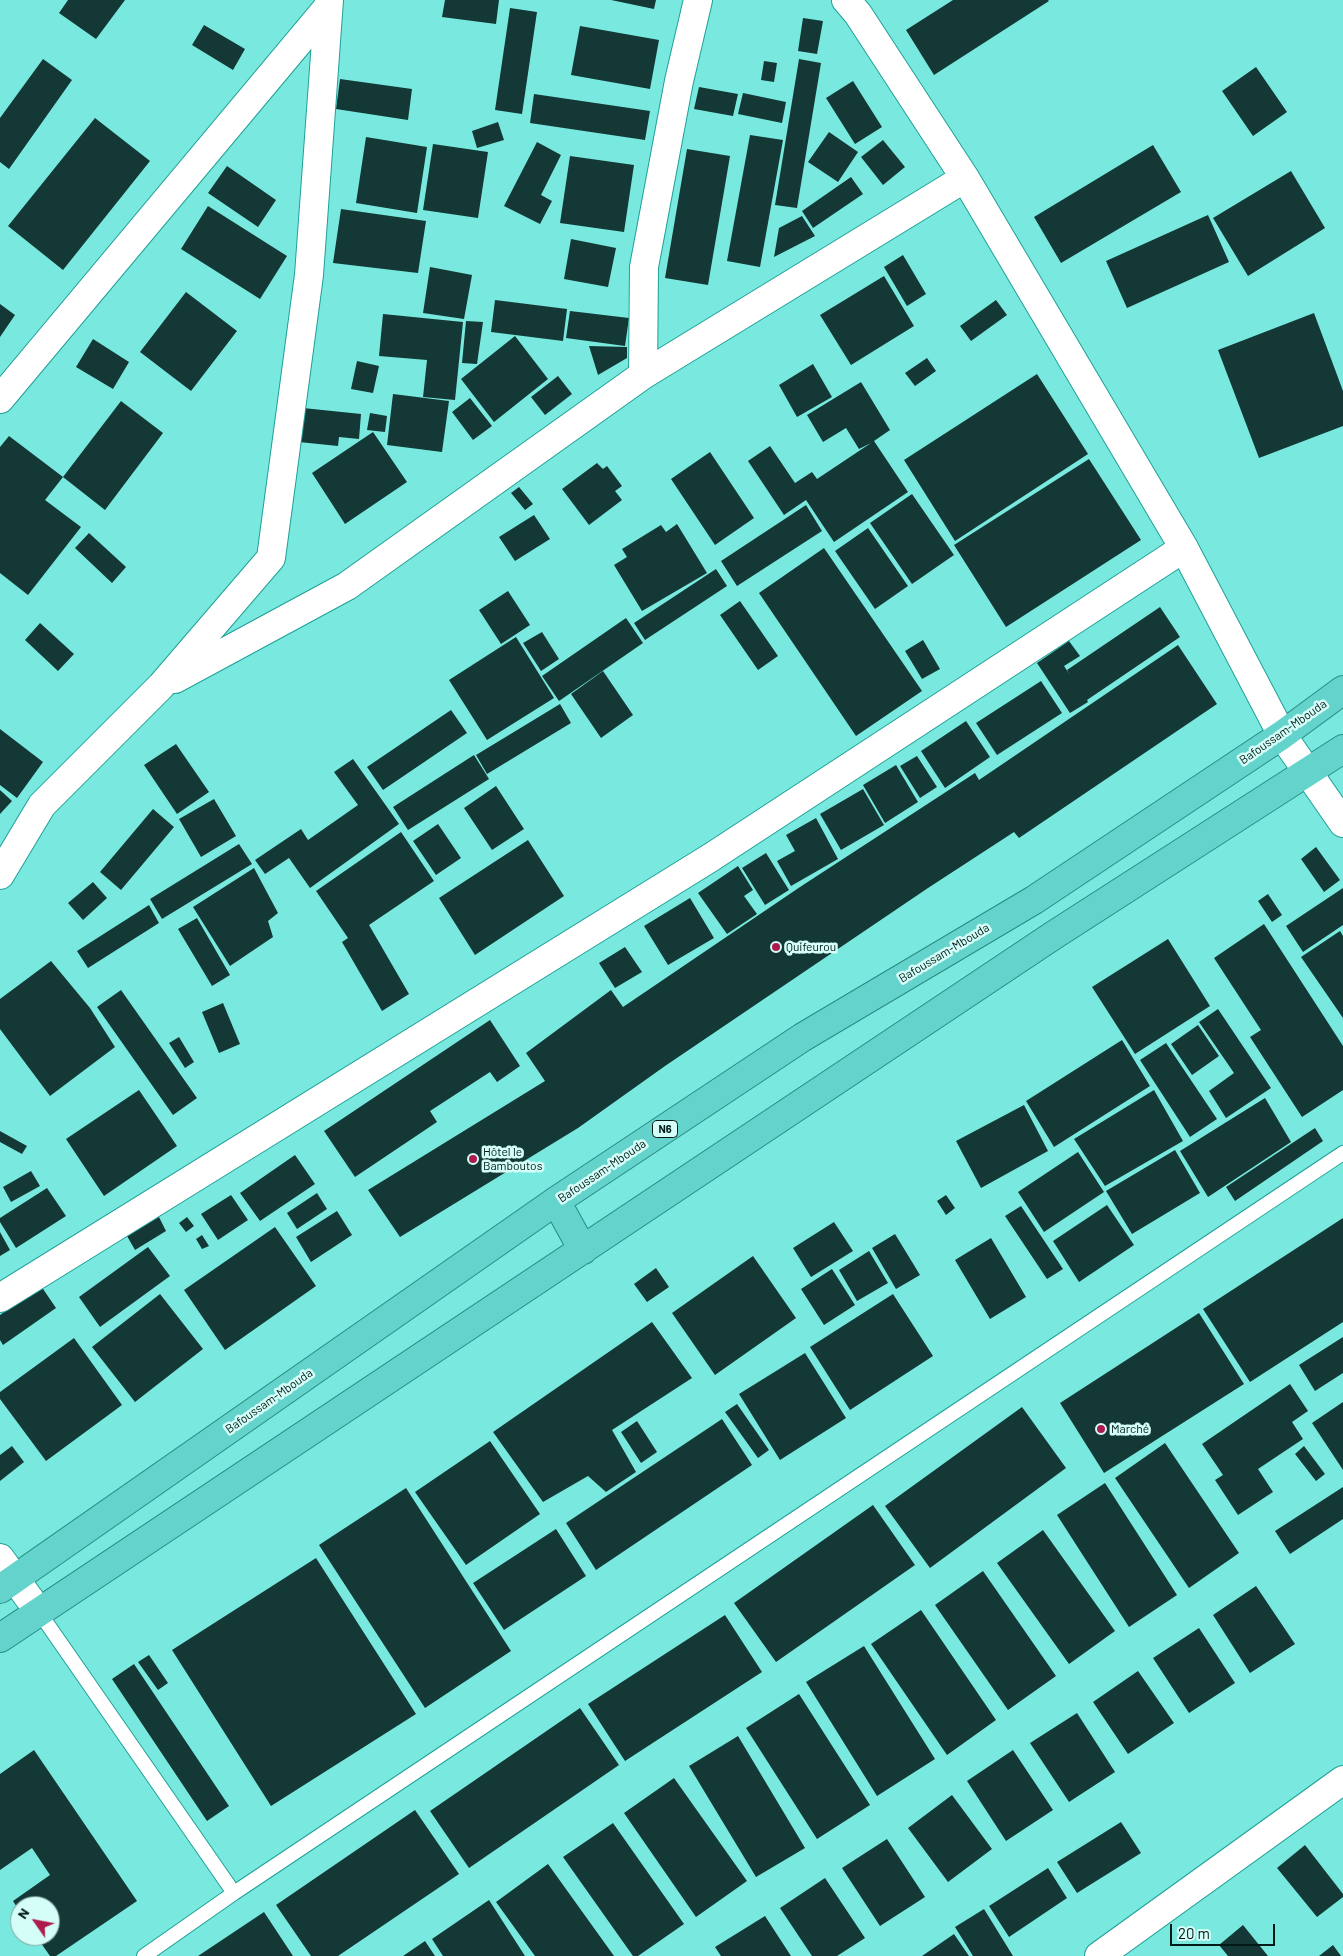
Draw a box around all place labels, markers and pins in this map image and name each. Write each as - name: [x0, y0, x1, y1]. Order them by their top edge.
- place label: Quifeurou: [786, 940, 836, 954]
- marker: Quifeurou: [770, 941, 782, 953]
- place label: Hôtel le Bamboutos: [483, 1145, 542, 1173]
- marker: Hôtel le Bamboutos: [467, 1153, 479, 1165]
- place label: Marché: [1111, 1422, 1149, 1436]
- marker: Marché: [1095, 1423, 1107, 1435]

